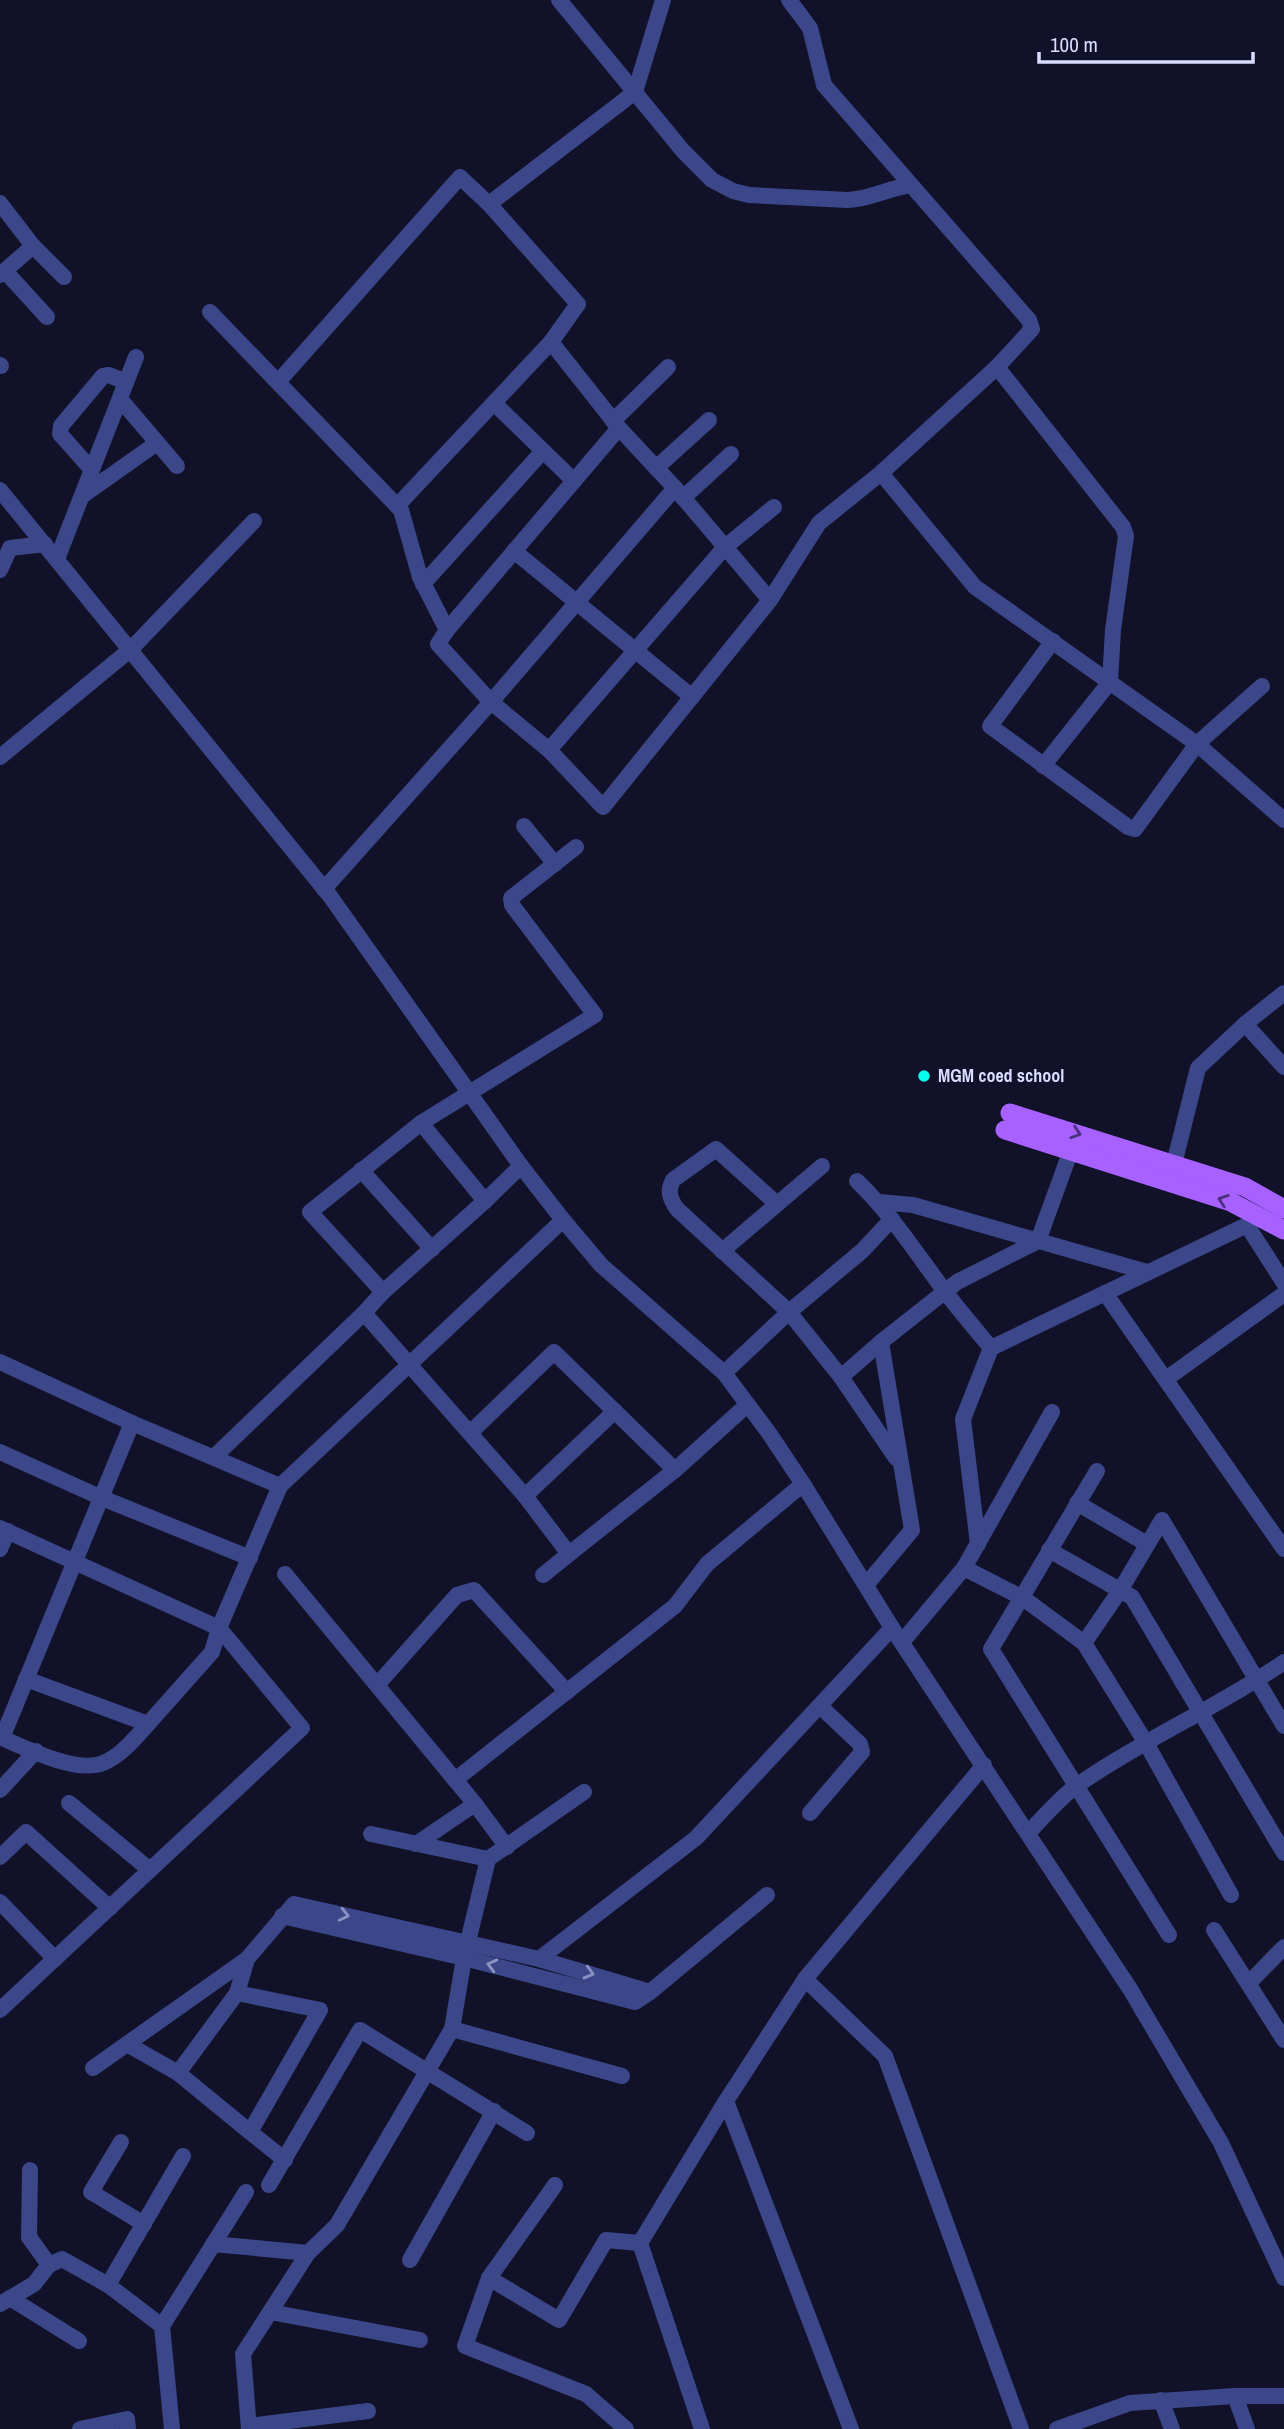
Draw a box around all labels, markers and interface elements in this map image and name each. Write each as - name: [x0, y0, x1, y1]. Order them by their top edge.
- scale bar: [1039, 21, 1252, 65]
- text: 100 m: [1050, 30, 1098, 59]
- place label: MGM coed school: [938, 1063, 1064, 1088]
- marker: MGM coed school: [916, 1068, 932, 1084]
- one-way arrow: [1069, 1124, 1081, 1139]
- one-way arrow: [1217, 1194, 1229, 1208]
- one-way arrow: [338, 1907, 350, 1921]
- one-way arrow: [486, 1959, 498, 1973]
- one-way arrow: [583, 1965, 595, 1980]

